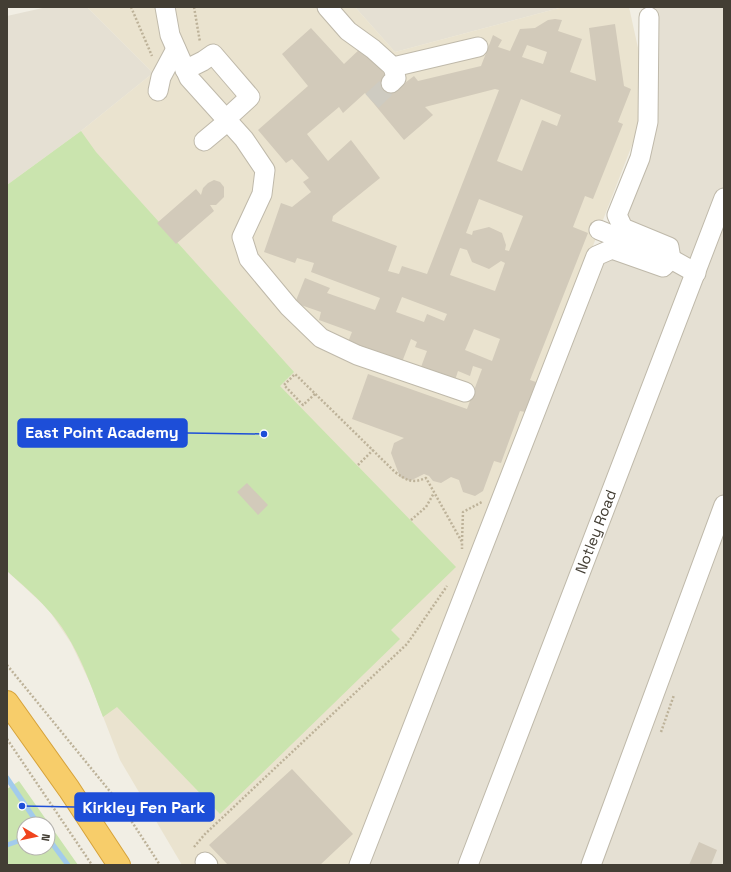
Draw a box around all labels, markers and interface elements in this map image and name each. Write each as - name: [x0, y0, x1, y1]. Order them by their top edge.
- callout: East Point Academy: [18, 419, 187, 447]
- text: East Point Academy: [25, 422, 179, 443]
- street label: Notley Road: [571, 487, 620, 576]
- callout: Kirkley Fen Park: [75, 793, 214, 821]
- text: Kirkley Fen Park: [83, 797, 205, 818]
- north arrow: [16, 816, 56, 856]
- text: N: [38, 833, 53, 842]

